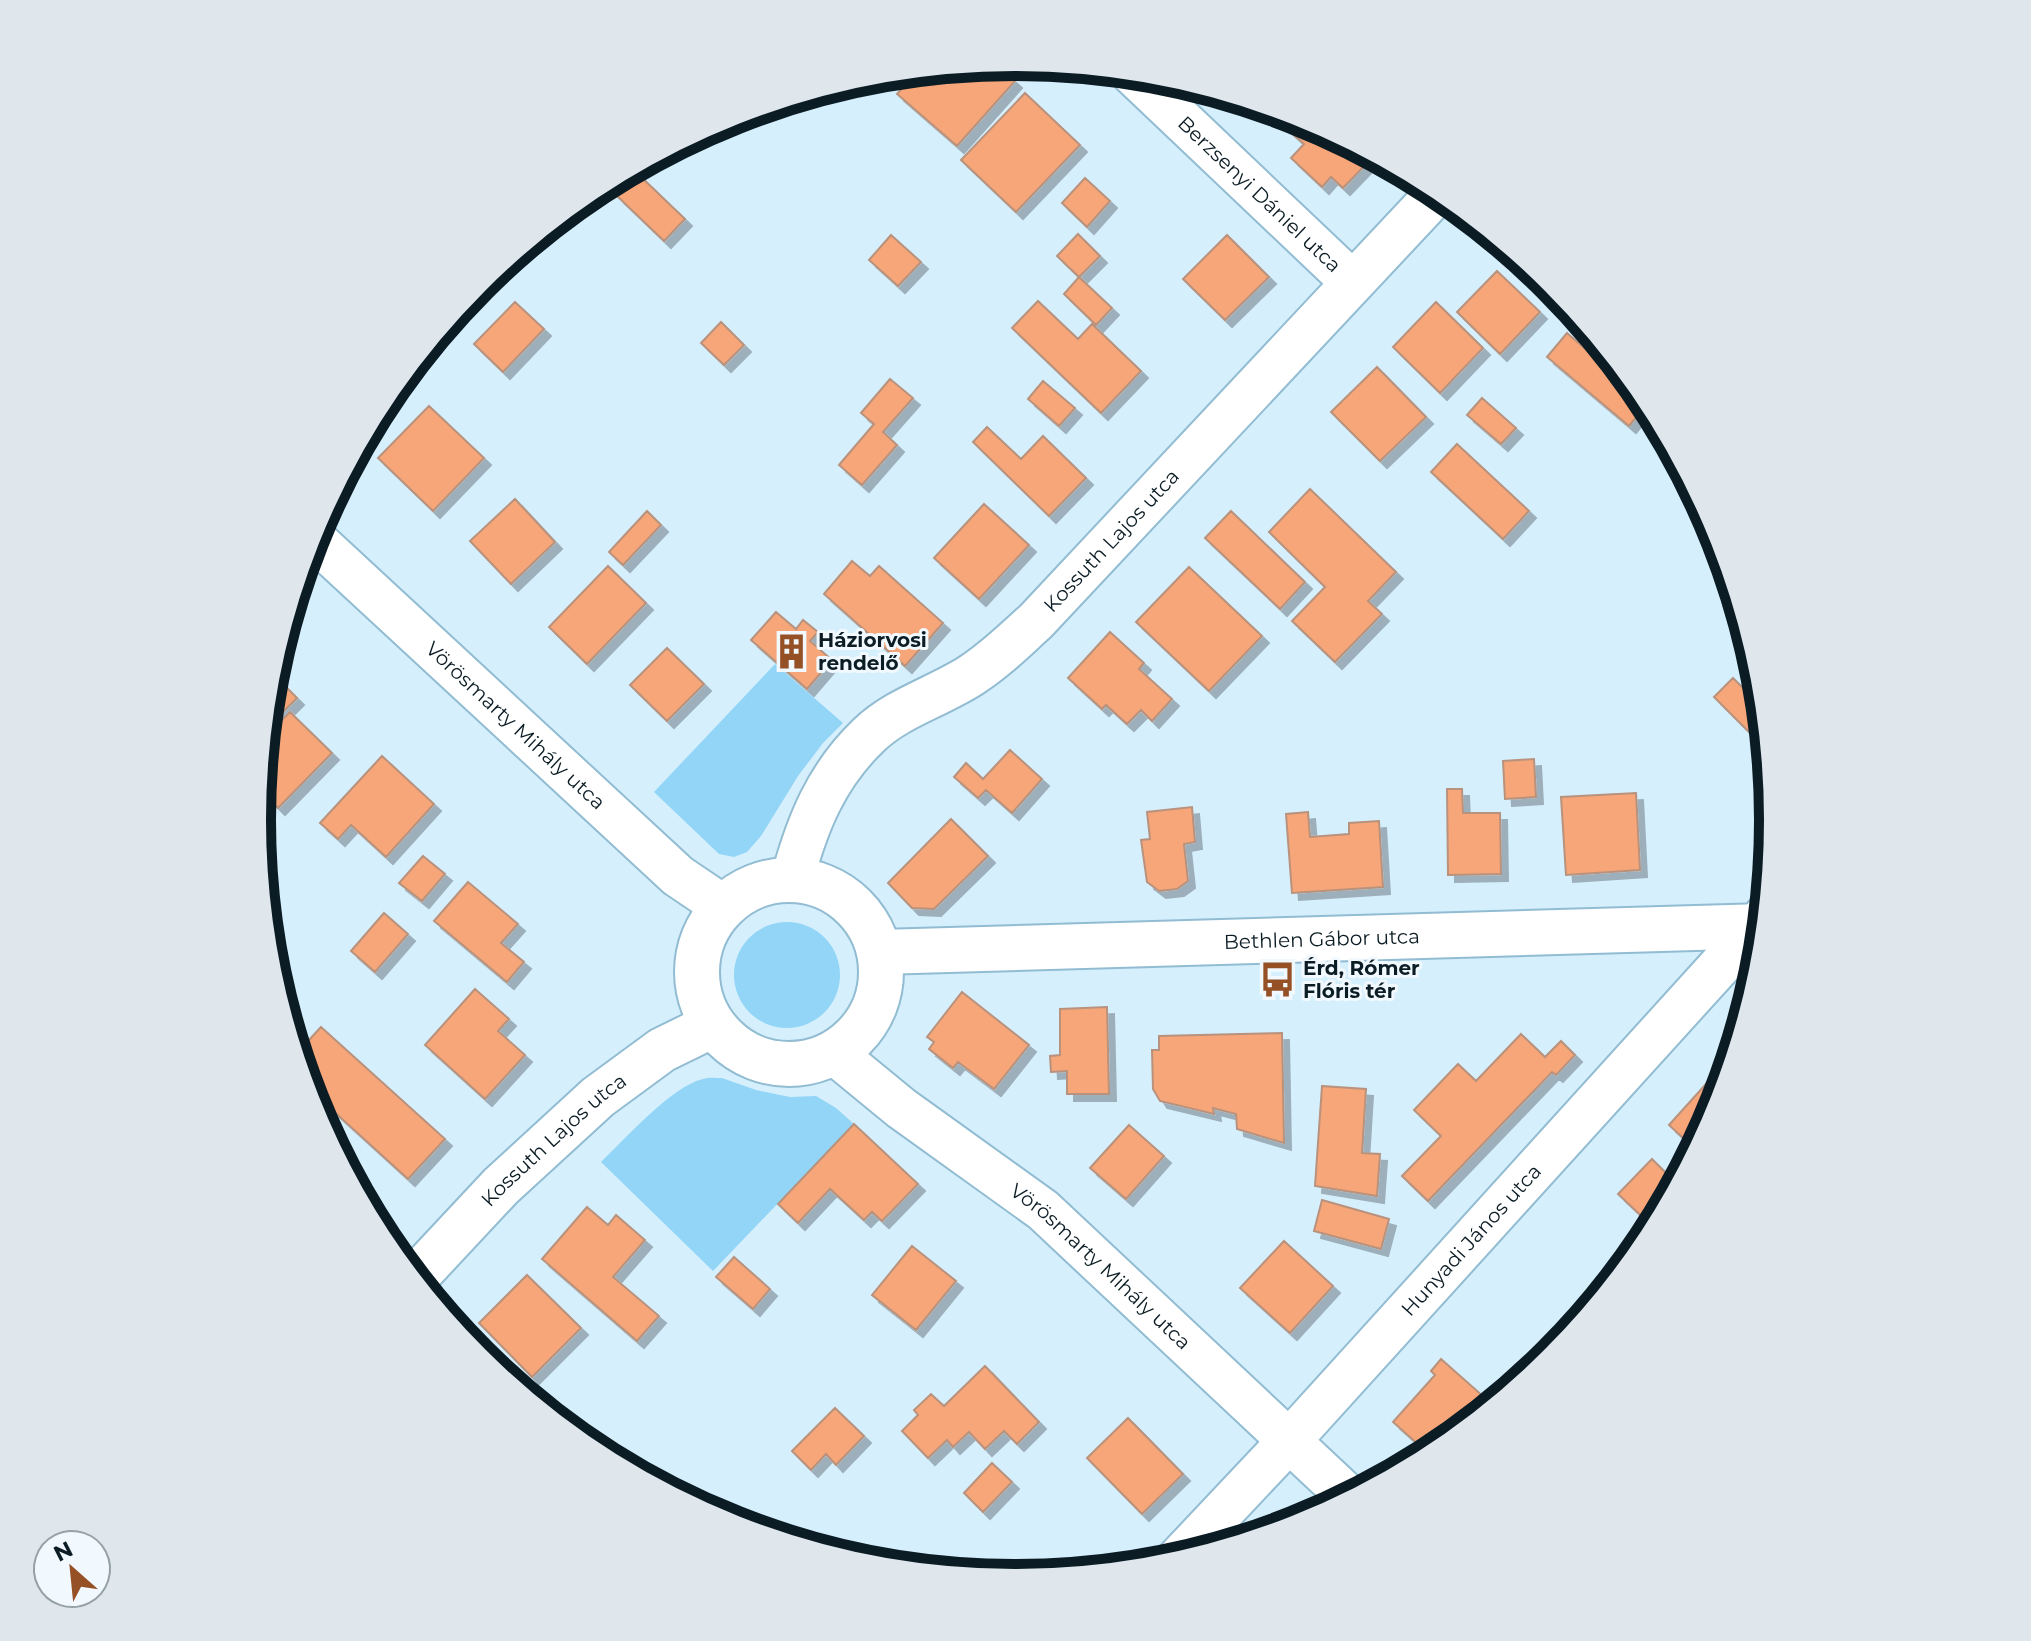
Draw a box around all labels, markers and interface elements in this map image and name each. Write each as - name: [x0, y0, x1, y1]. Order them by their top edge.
- street label: Berzsenyi Dániel utca: [1173, 111, 1346, 277]
- street label: Kossuth Lajos utca: [1039, 464, 1184, 617]
- place label: Háziorvosi rendelő: [818, 628, 927, 675]
- building icon: Háziorvosi rendelő: [773, 632, 811, 670]
- street label: Vörösmarty Mihály utca: [421, 637, 610, 814]
- street label: Bethlen Gábor utca: [1223, 924, 1420, 954]
- place label: Érd, Rómer Flóris tér: [1303, 956, 1420, 1003]
- bus stop icon: Érd, Rómer Flóris tér: [1258, 960, 1296, 998]
- street label: Kossuth Lajos utca: [476, 1068, 631, 1211]
- street label: Hunyadi János utca: [1396, 1159, 1546, 1321]
- street label: Vörösmarty Mihály utca: [1006, 1178, 1196, 1355]
- north arrow: [32, 1529, 112, 1609]
- text: N: [49, 1536, 77, 1568]

